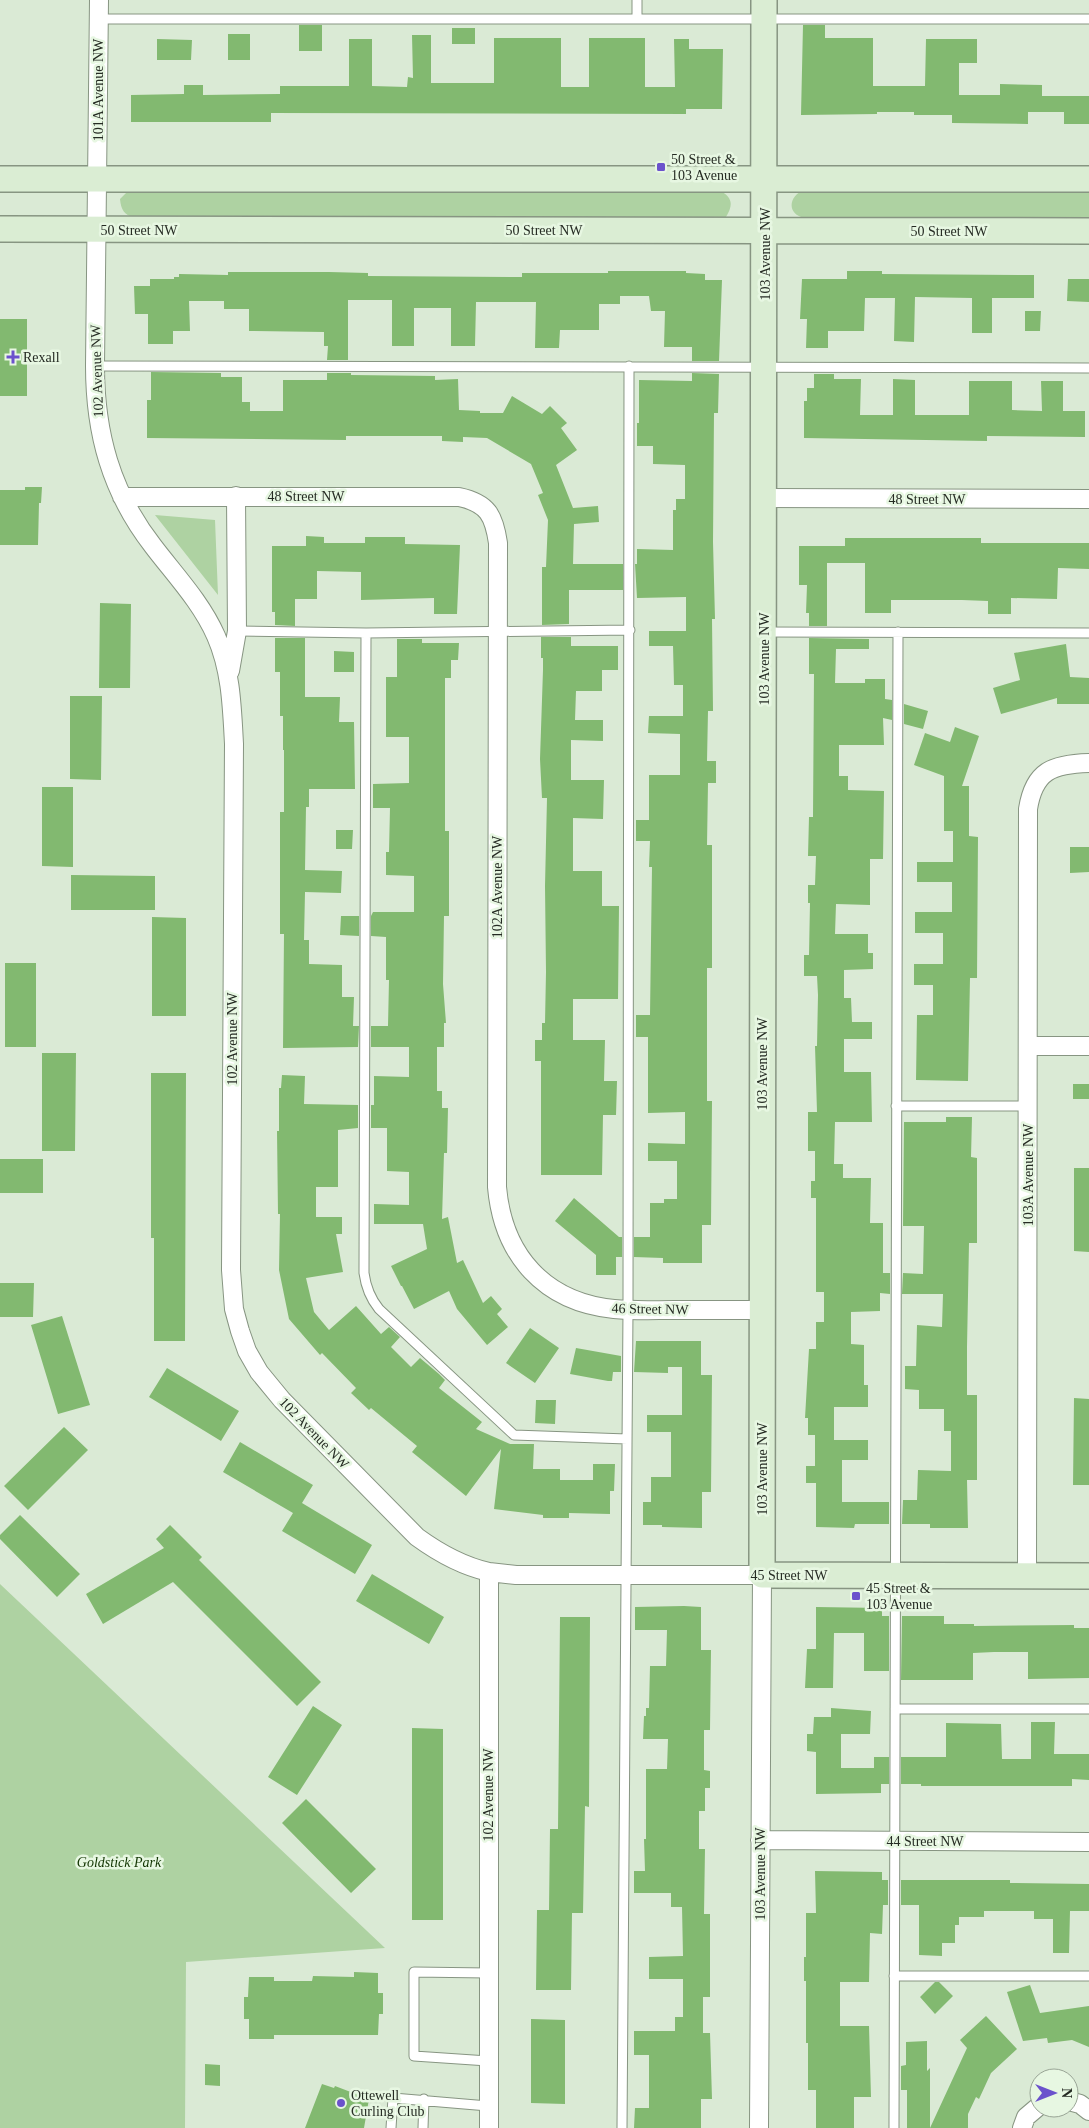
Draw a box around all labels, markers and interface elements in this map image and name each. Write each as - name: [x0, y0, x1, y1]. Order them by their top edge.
- street label: 101A Avenue NW: [91, 38, 106, 141]
- place label: 50 Street & 103 Avenue: [671, 152, 737, 183]
- marker: 50 Street & 103 Avenue: [655, 161, 667, 173]
- street label: 103 Avenue NW: [758, 207, 773, 301]
- street label: 50 Street NW: [101, 223, 178, 238]
- street label: 50 Street NW: [506, 223, 583, 238]
- street label: 50 Street NW: [911, 224, 988, 239]
- street label: 102 Avenue NW: [88, 323, 106, 418]
- place label: Rexall: [23, 350, 60, 365]
- marker: Rexall: [7, 351, 19, 363]
- street label: 48 Street NW: [268, 489, 345, 504]
- street label: 48 Street NW: [889, 492, 966, 507]
- street label: 103 Avenue NW: [757, 612, 772, 706]
- street label: 102A Avenue NW: [490, 835, 505, 938]
- street label: 102 Avenue NW: [225, 992, 240, 1086]
- street label: 103 Avenue NW: [755, 1017, 770, 1111]
- street label: 103A Avenue NW: [1021, 1123, 1036, 1226]
- street label: 46 Street NW: [611, 1301, 689, 1317]
- street label: 102 Avenue NW: [276, 1394, 352, 1472]
- street label: 103 Avenue NW: [755, 1422, 770, 1516]
- street label: 45 Street NW: [751, 1568, 828, 1583]
- place label: 45 Street & 103 Avenue: [866, 1581, 932, 1612]
- marker: 45 Street & 103 Avenue: [850, 1590, 862, 1602]
- street label: 102 Avenue NW: [481, 1748, 496, 1842]
- street label: 103 Avenue NW: [753, 1827, 768, 1921]
- street label: 44 Street NW: [887, 1834, 964, 1849]
- park label: Goldstick Park: [77, 1855, 162, 1870]
- north arrow: [1029, 2068, 1079, 2118]
- place label: Ottewell Curling Club: [351, 2088, 425, 2119]
- text: N: [1059, 2088, 1074, 2098]
- marker: Ottewell Curling Club: [335, 2097, 347, 2109]

